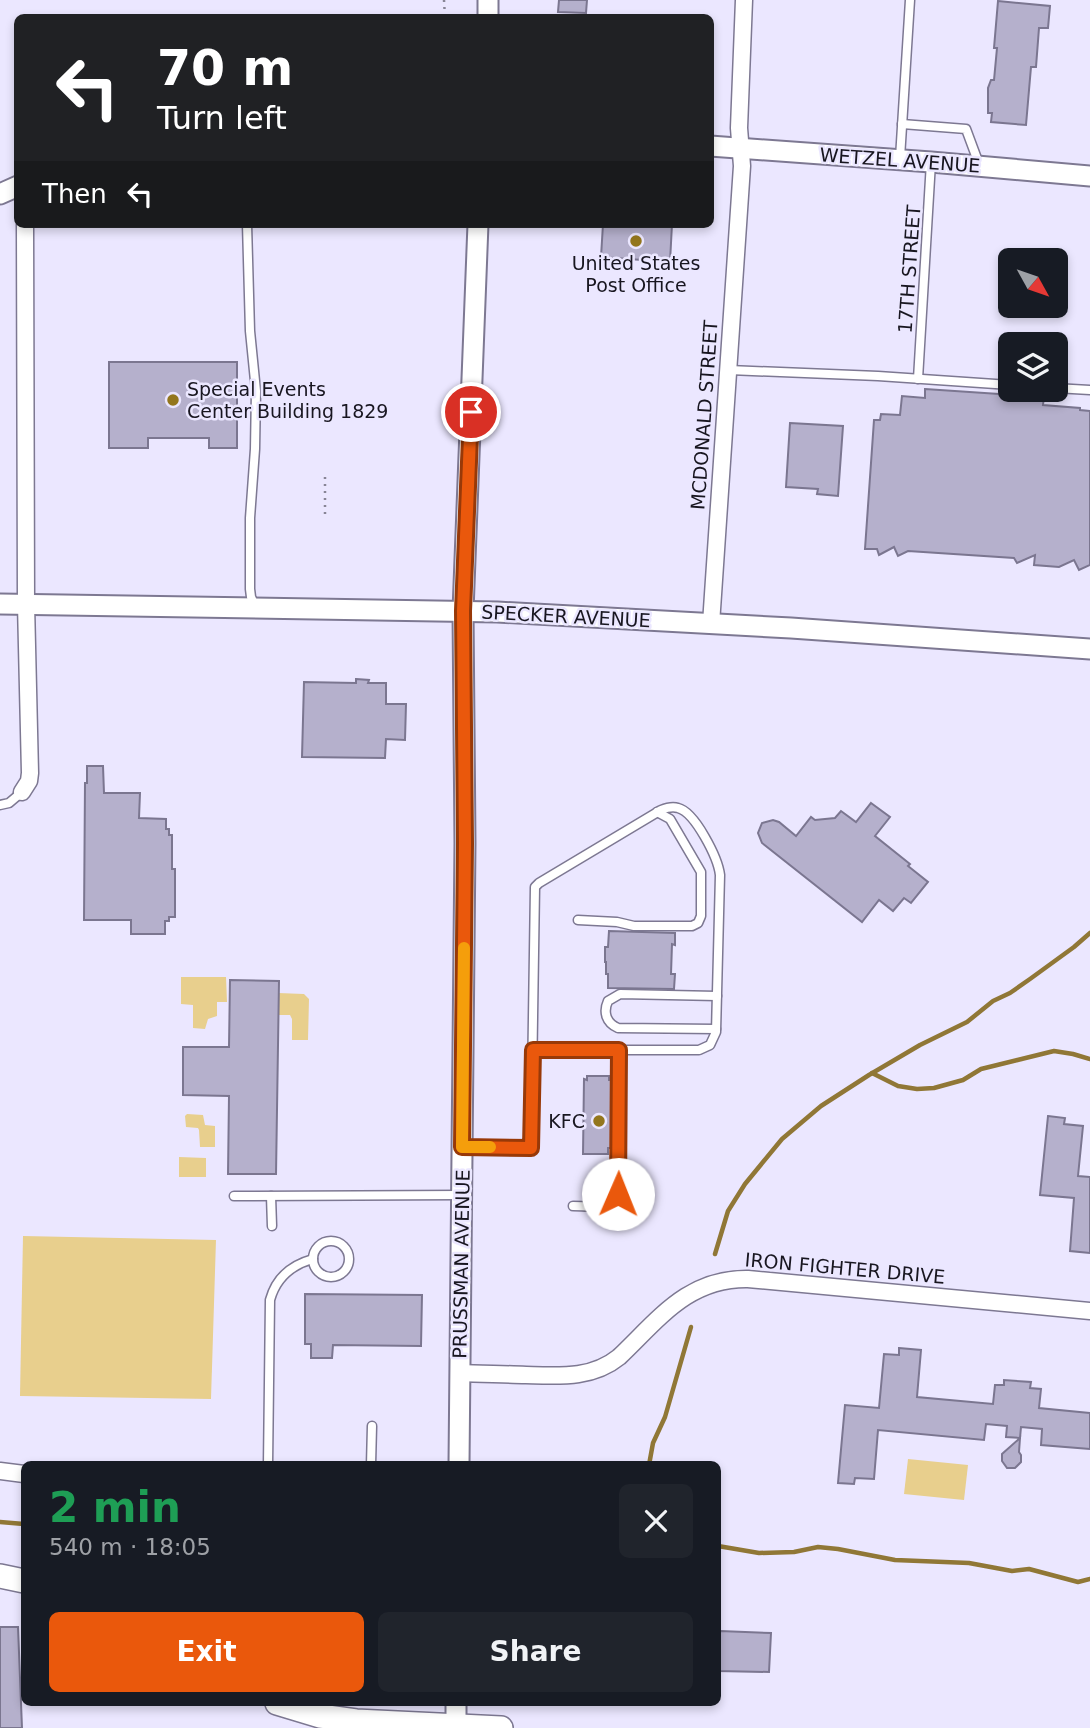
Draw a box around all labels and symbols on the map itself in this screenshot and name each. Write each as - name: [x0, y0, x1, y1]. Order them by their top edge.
- street label: WETZEL AVENUE: [819, 143, 981, 177]
- street label: 17TH STREET: [894, 204, 924, 334]
- marker: United States Post Office: [628, 233, 644, 249]
- north arrow: [998, 248, 1068, 318]
- place label: United States Post Office: [572, 252, 700, 296]
- street label: MCDONALD STREET: [686, 319, 722, 511]
- place label: Special Events Center Building 1829: [187, 378, 388, 422]
- pin: [441, 382, 501, 442]
- marker: Special Events Center Building 1829: [165, 392, 181, 408]
- street label: SPECKER AVENUE: [481, 601, 651, 631]
- place label: KFC: [548, 1110, 585, 1132]
- marker: KFC: [591, 1113, 607, 1129]
- position arrow: [581, 1157, 655, 1231]
- street label: PRUSSMAN AVENUE: [448, 1169, 474, 1359]
- street label: IRON FIGHTER DRIVE: [744, 1248, 946, 1288]

